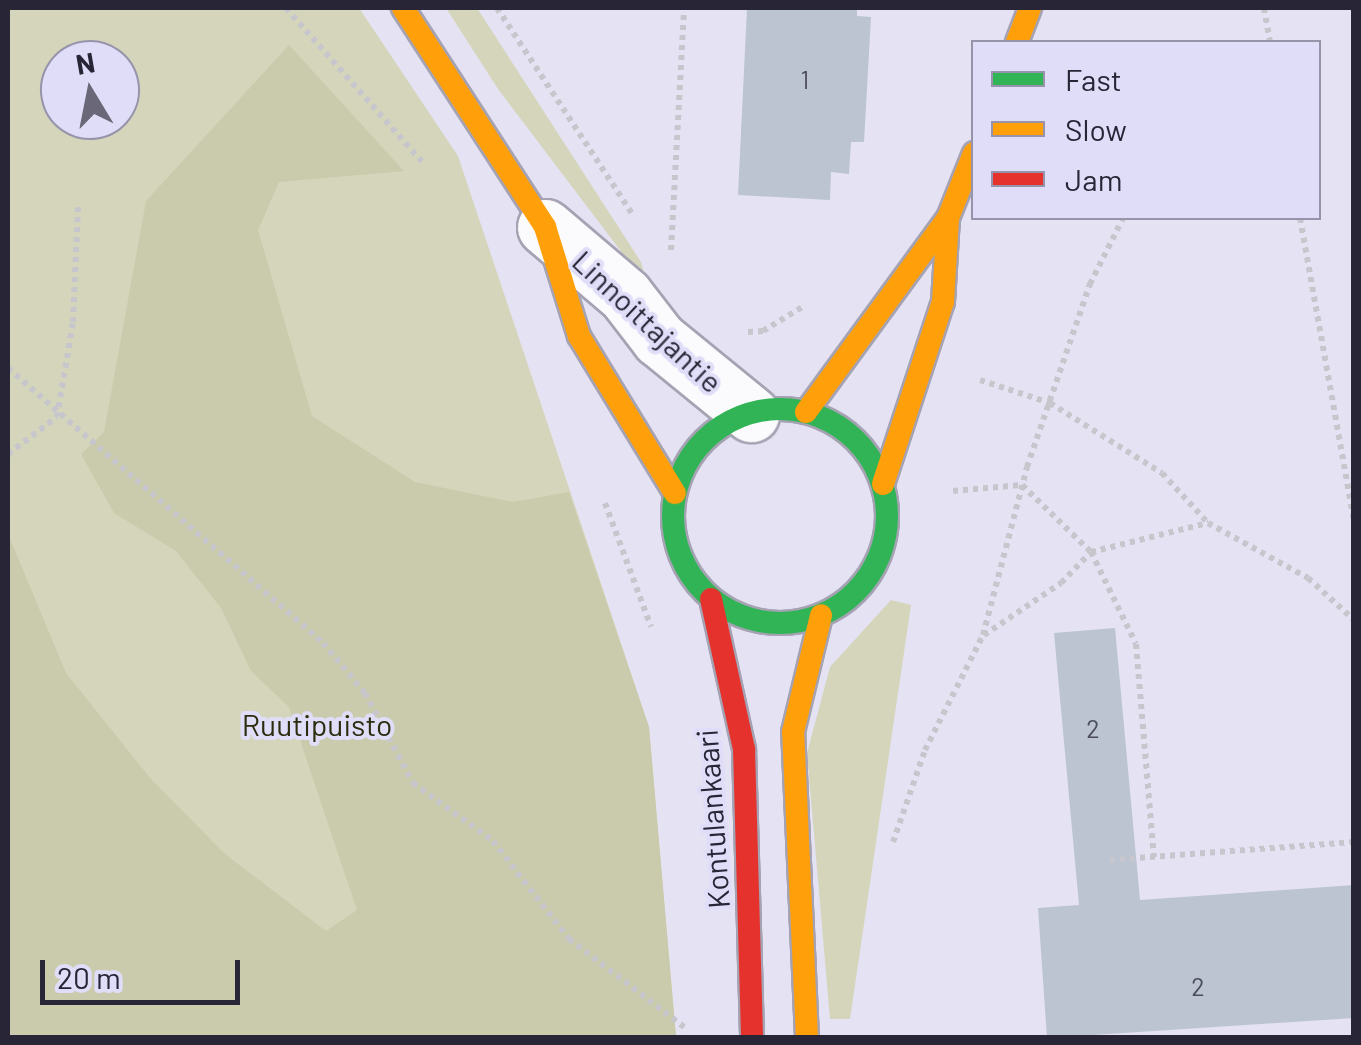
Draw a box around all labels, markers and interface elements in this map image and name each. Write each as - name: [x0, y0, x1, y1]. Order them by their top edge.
- north arrow: [40, 40, 140, 140]
- legend: [971, 40, 1321, 220]
- text: N: [73, 44, 97, 81]
- text: Fast: [1065, 61, 1122, 97]
- house number: 1: [801, 64, 809, 94]
- text: Slow: [1065, 111, 1127, 147]
- text: Jam: [1065, 161, 1122, 197]
- street label: Linnoittajantie: [566, 243, 730, 399]
- park label: Ruutipuisto: [242, 706, 392, 742]
- house number: 2: [1086, 713, 1100, 743]
- street label: Kontulankaari: [688, 728, 736, 910]
- scale bar: [45, 940, 245, 1002]
- text: 20 m: [57, 959, 121, 995]
- house number: 2: [1191, 971, 1205, 1001]

